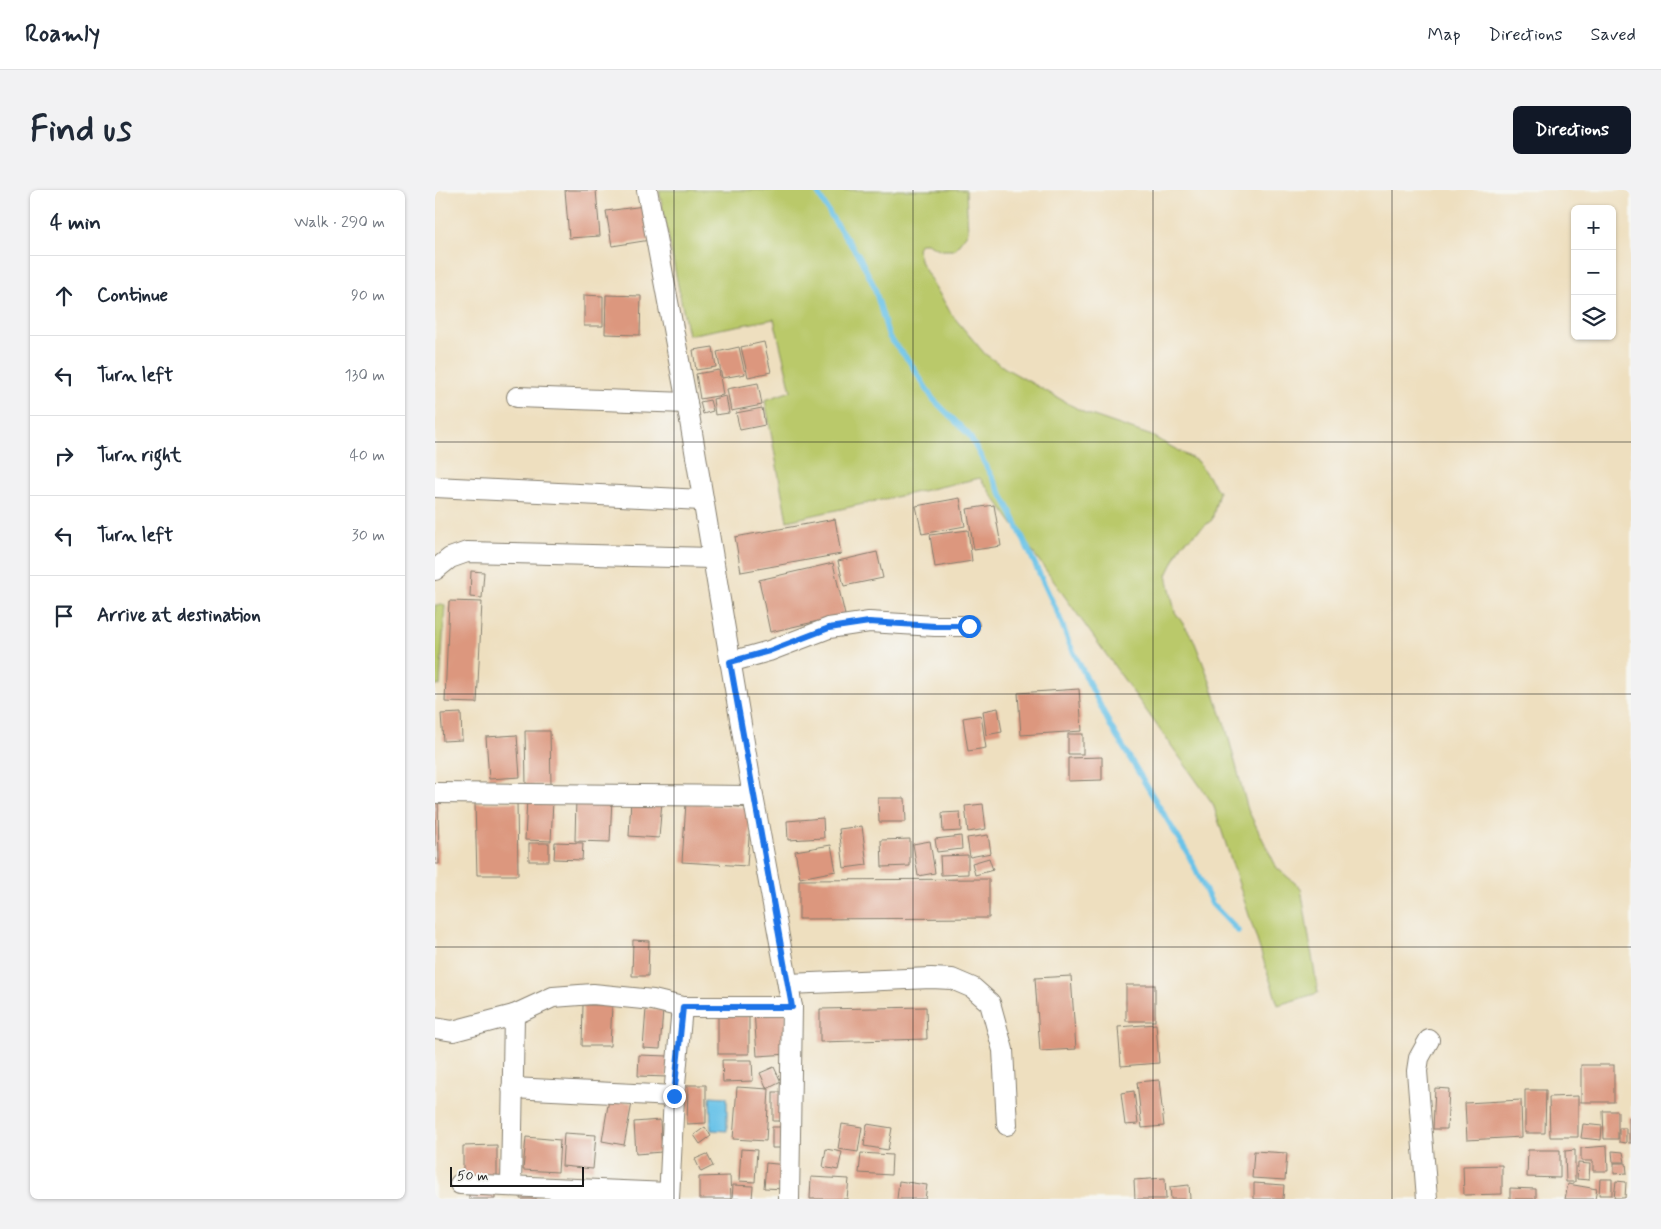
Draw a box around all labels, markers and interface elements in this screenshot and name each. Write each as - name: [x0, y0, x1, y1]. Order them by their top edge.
- text: Roamly: [25, 19, 100, 50]
- text: Map: [1428, 23, 1461, 47]
- text: Directions: [1489, 23, 1563, 47]
- text: Saved: [1591, 23, 1636, 47]
- button: Directions: [1513, 106, 1631, 154]
- text: Find us: [30, 107, 132, 153]
- map controls: [1571, 205, 1616, 340]
- button: +: [1571, 205, 1616, 250]
- text: 4 min: [50, 209, 101, 237]
- text: Walk · 290 m: [294, 212, 385, 233]
- button: −: [1571, 250, 1616, 295]
- icon: ahead: [50, 282, 78, 310]
- text: Continue: [97, 283, 168, 308]
- text: 90 m: [351, 285, 385, 306]
- button: layers: [1571, 295, 1616, 340]
- icon: left: [50, 362, 78, 390]
- text: Turn left: [97, 363, 173, 388]
- text: 130 m: [344, 365, 385, 386]
- icon: right: [50, 442, 78, 470]
- text: Turn right: [97, 443, 181, 468]
- text: 40 m: [349, 445, 385, 466]
- icon: left: [50, 522, 78, 550]
- text: Turn left: [97, 523, 173, 548]
- text: 30 m: [352, 525, 385, 546]
- icon: arrive: [50, 602, 78, 630]
- text: Arrive at destination: [97, 603, 261, 628]
- route start: [958, 615, 981, 638]
- route end: [663, 1085, 686, 1108]
- scale bar: [450, 1164, 584, 1187]
- text: 50 m: [457, 1167, 488, 1185]

